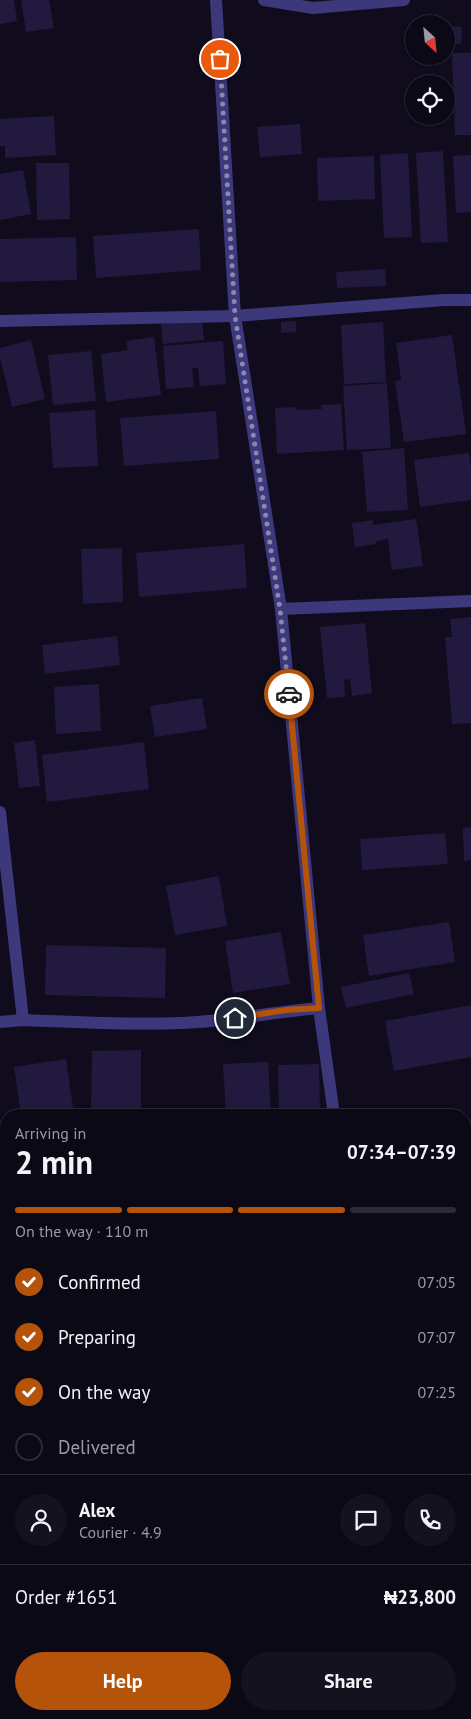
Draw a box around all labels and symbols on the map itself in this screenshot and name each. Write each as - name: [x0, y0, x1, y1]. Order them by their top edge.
- north arrow: [405, 15, 455, 65]
- pin: [199, 38, 241, 80]
- courier: [264, 669, 314, 719]
- pin: [214, 997, 256, 1039]

